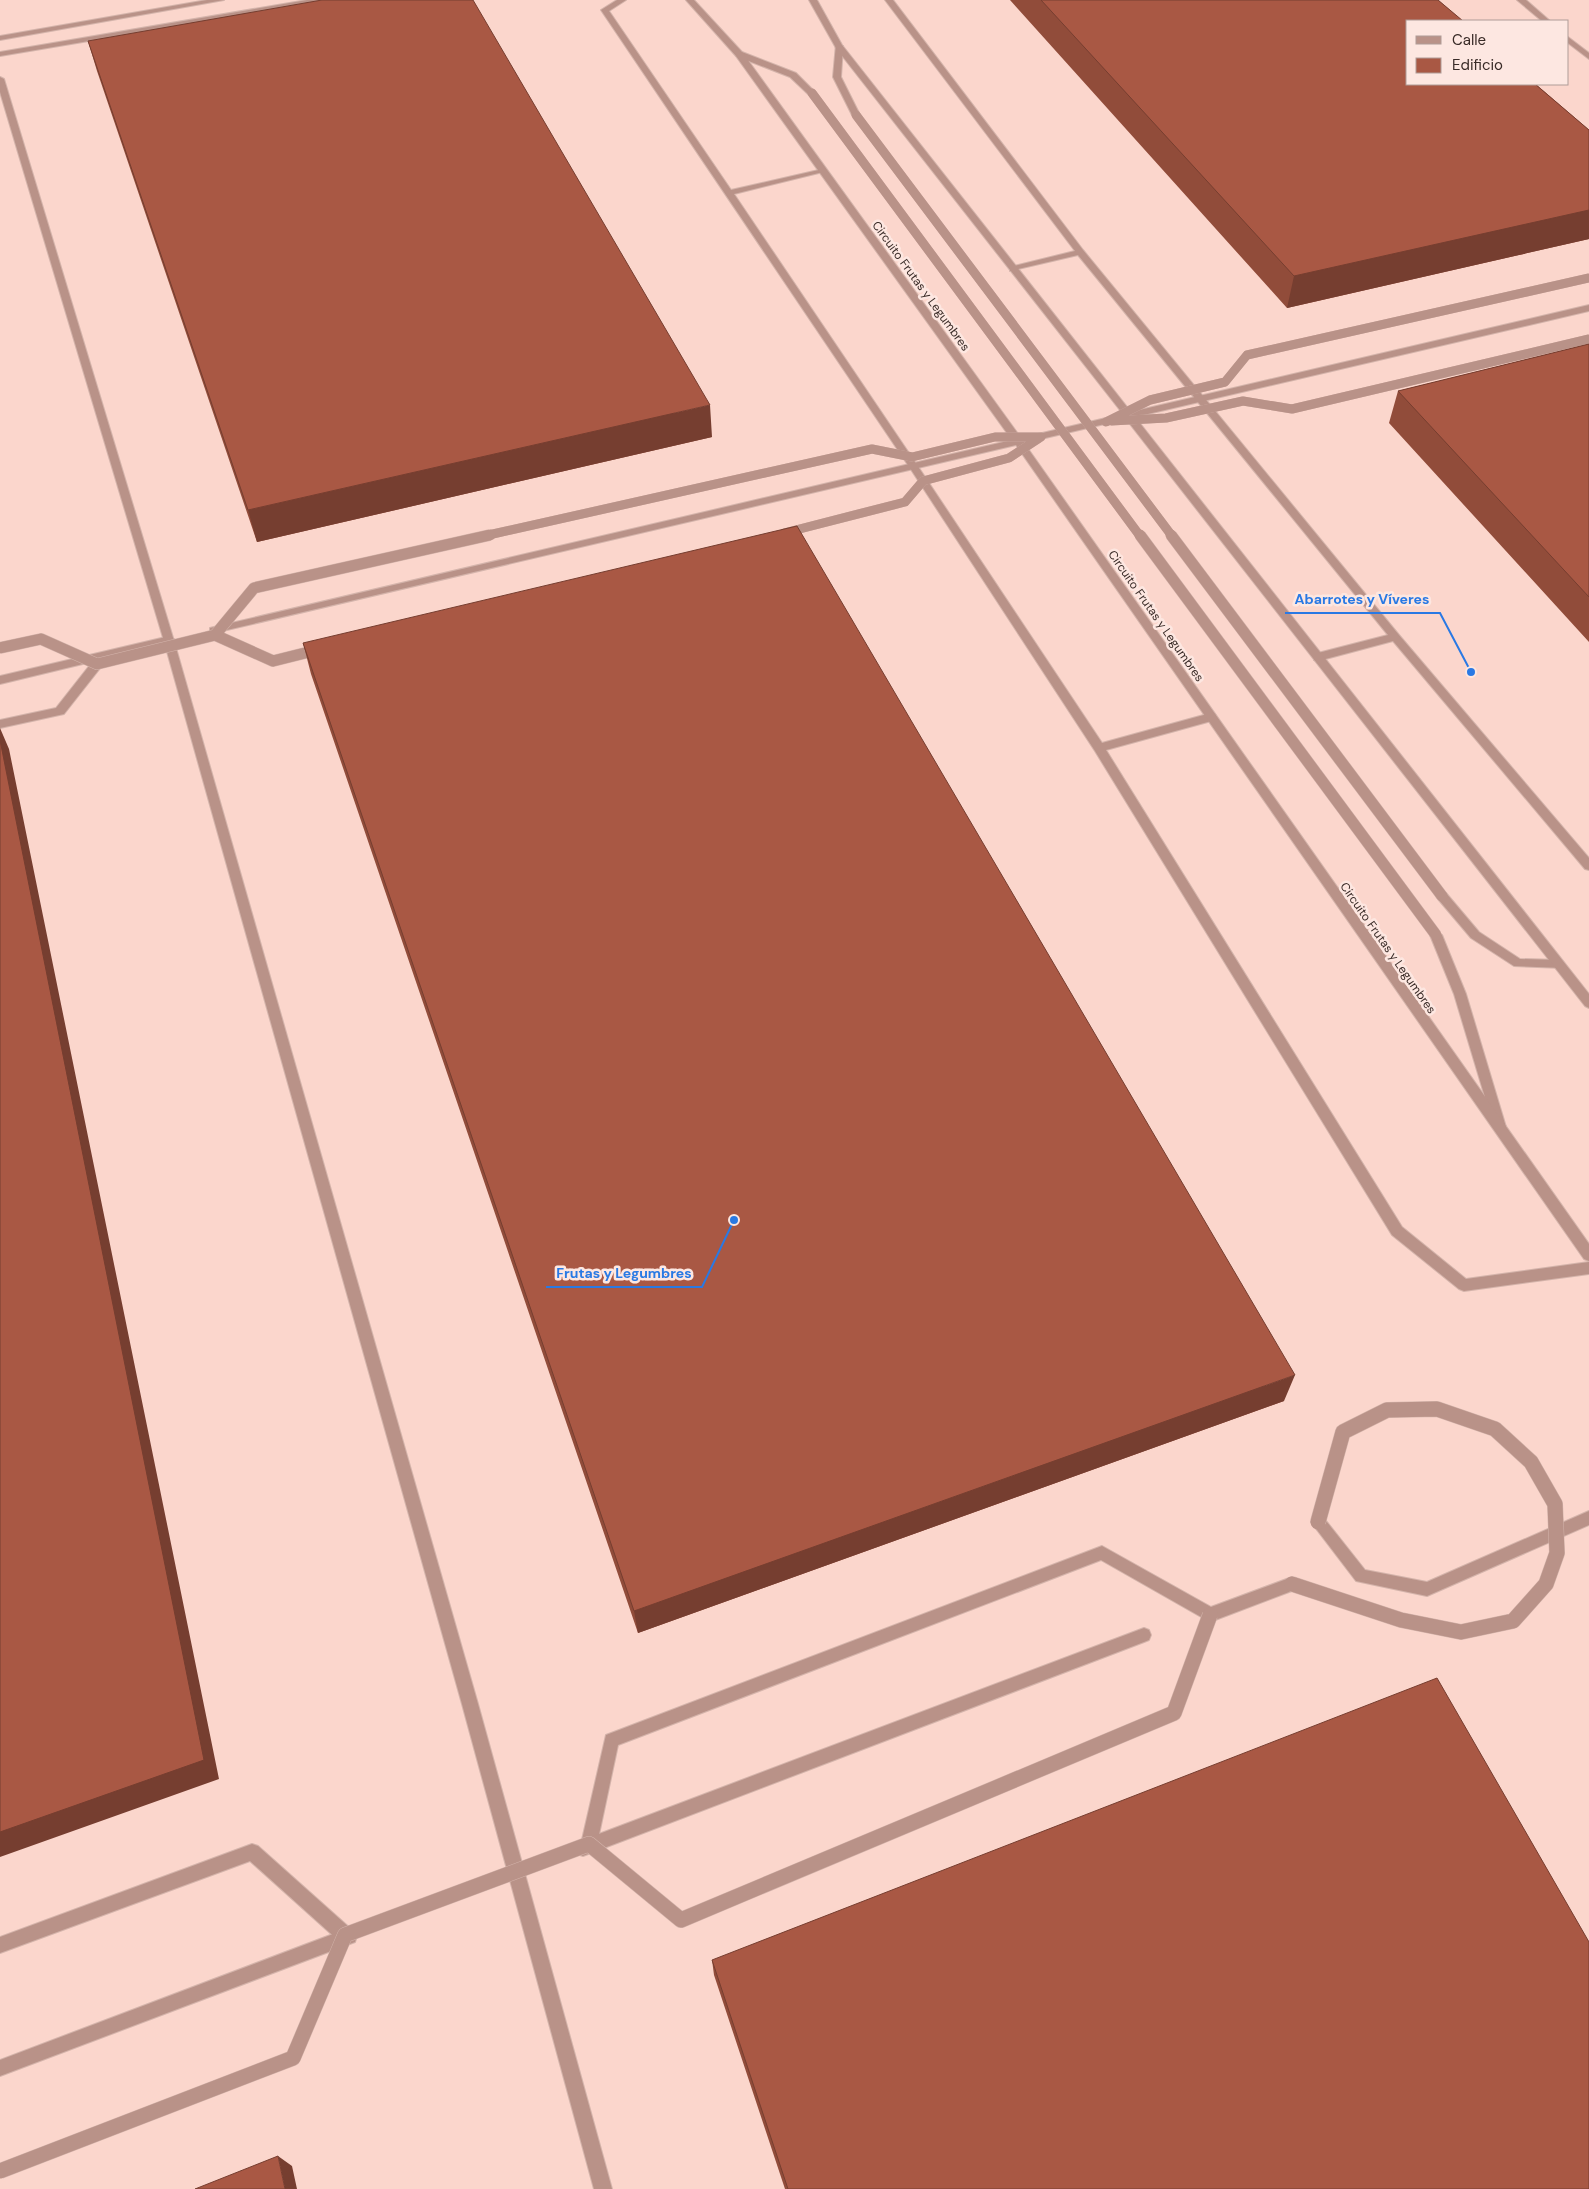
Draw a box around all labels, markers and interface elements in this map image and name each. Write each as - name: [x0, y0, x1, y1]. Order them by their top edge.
- legend: [1406, 20, 1569, 85]
- text: Calle: [1452, 30, 1486, 50]
- text: Edificio: [1452, 55, 1503, 75]
- street label: Circuito Frutas y Legumbres: [868, 218, 974, 354]
- street label: Circuito Frutas y Legumbres: [1104, 547, 1208, 685]
- callout: Abarrotes y Víveres: [1285, 584, 1440, 613]
- text: Abarrotes y Víveres: [1295, 590, 1429, 608]
- street label: Circuito Frutas y Legumbres: [1336, 879, 1440, 1017]
- callout: Frutas y Legumbres: [546, 1258, 702, 1287]
- text: Frutas y Legumbres: [556, 1264, 692, 1282]

